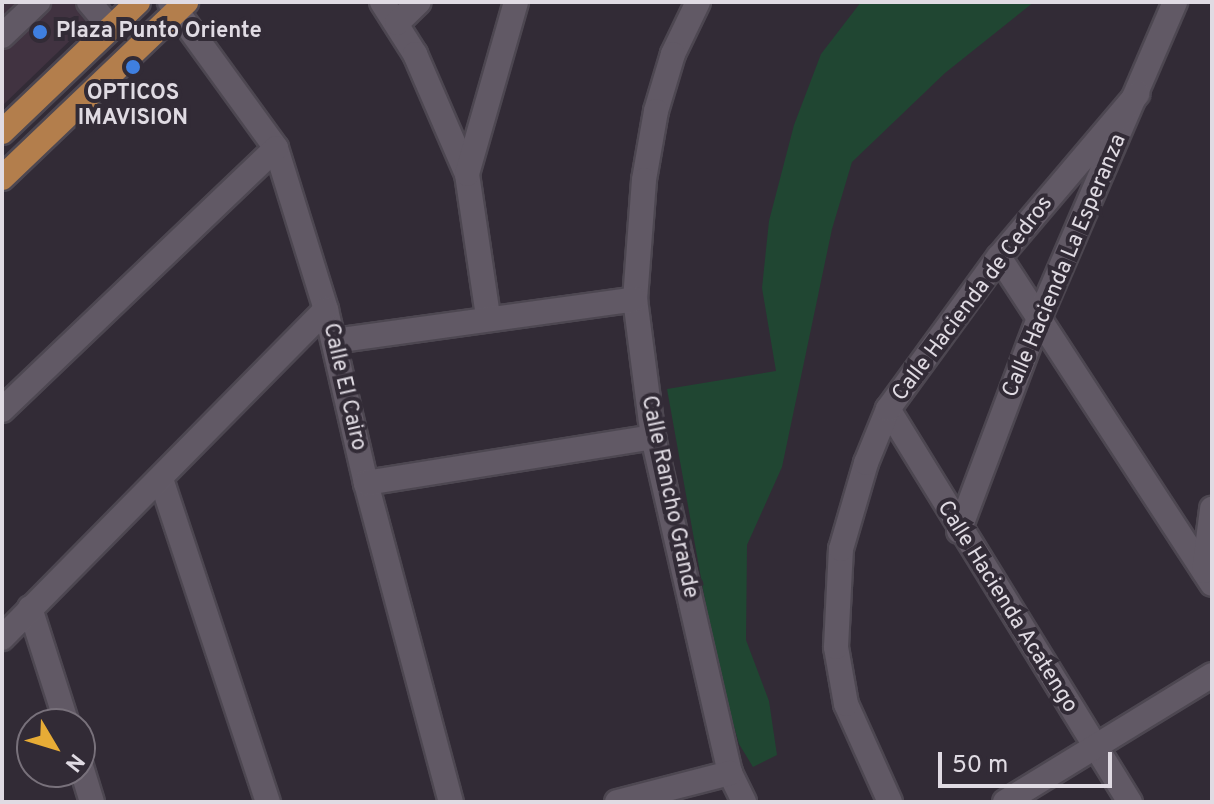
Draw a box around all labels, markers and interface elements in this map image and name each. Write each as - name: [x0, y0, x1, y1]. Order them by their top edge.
- place label: Plaza Punto Oriente: [56, 19, 262, 45]
- marker: Plaza Punto Oriente: [31, 23, 49, 41]
- marker: OPTICOS IMAVISION: [124, 58, 142, 76]
- place label: OPTICOS IMAVISION: [78, 80, 188, 132]
- street label: Calle Hacienda La Esperanza: [997, 130, 1133, 402]
- street label: Calle Hacienda de Cedros: [887, 191, 1059, 407]
- street label: Calle El Cairo: [317, 321, 371, 453]
- street label: Calle Rancho Grande: [635, 393, 703, 601]
- street label: Calle Hacienda Acatengo: [931, 496, 1083, 718]
- north arrow: [16, 708, 96, 788]
- scale bar: [942, 736, 1116, 786]
- text: N: [58, 747, 89, 776]
- text: 50 m: [952, 751, 1008, 781]

